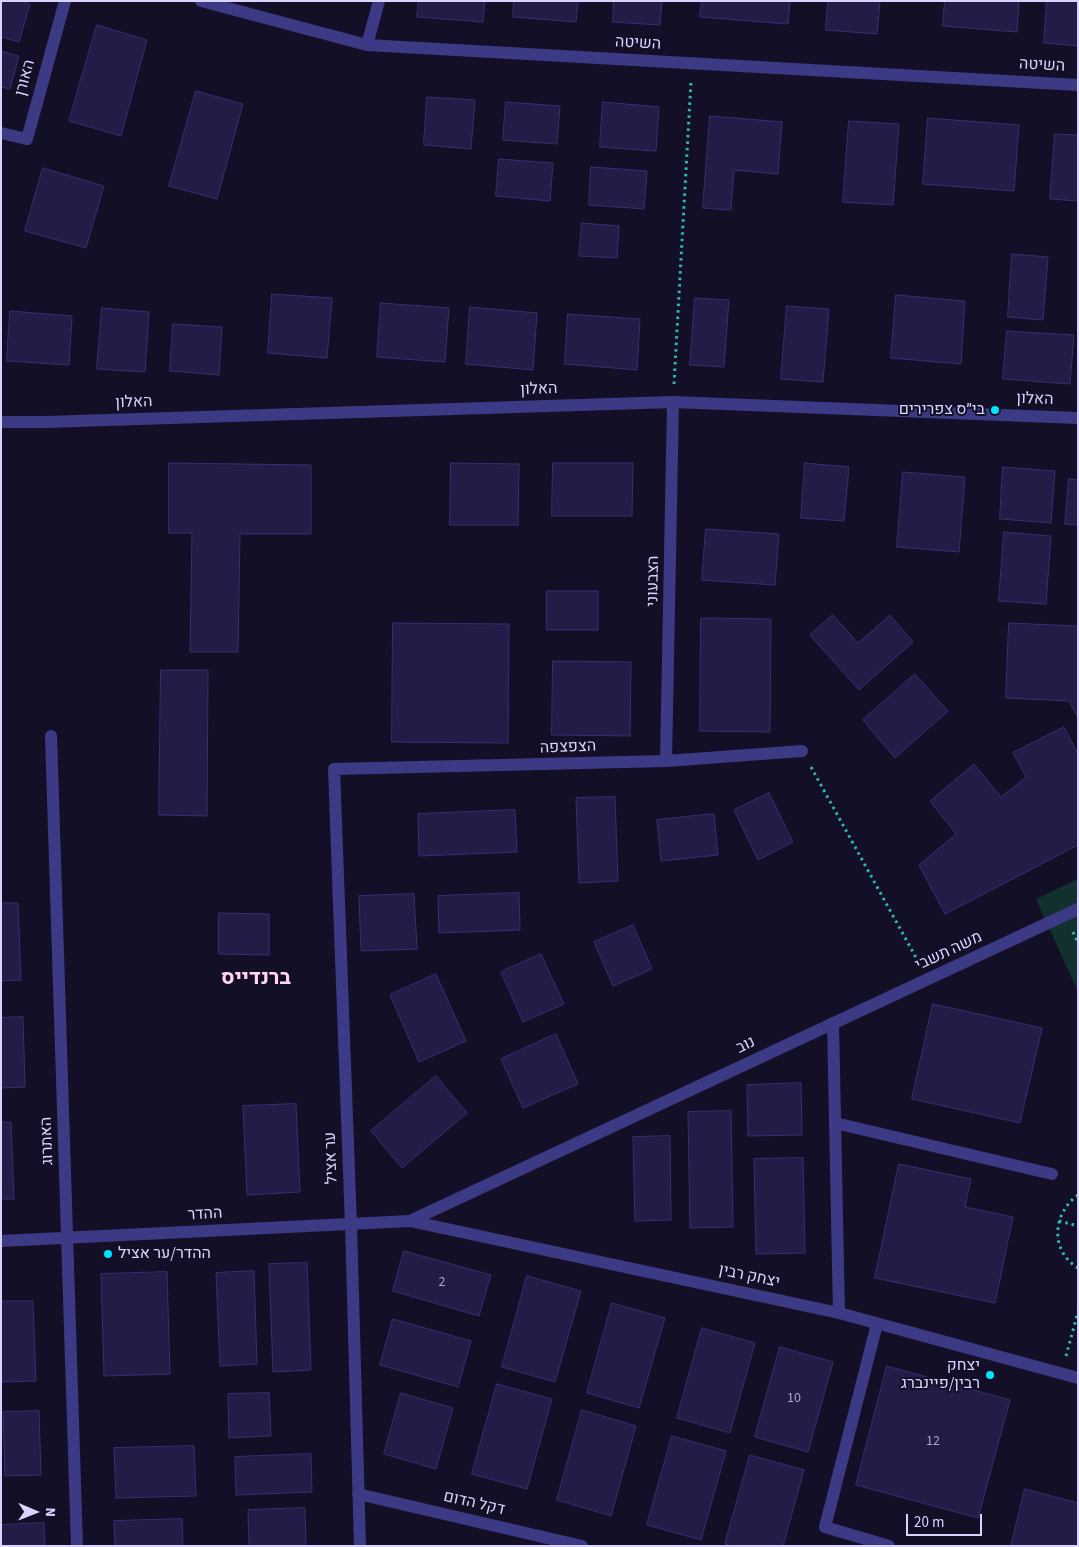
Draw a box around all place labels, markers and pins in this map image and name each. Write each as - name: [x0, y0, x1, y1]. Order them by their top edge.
- place label: בי״ס צפרירים: [899, 400, 985, 420]
- marker: בי״ס צפרירים: [989, 404, 1001, 416]
- place label: ההדר/ער אציל: [118, 1244, 211, 1264]
- marker: ההדר/ער אציל: [102, 1248, 114, 1260]
- place label: יצחק רבין/פיינברג: [901, 1356, 980, 1394]
- marker: יצחק רבין/פיינברג: [984, 1369, 996, 1381]

